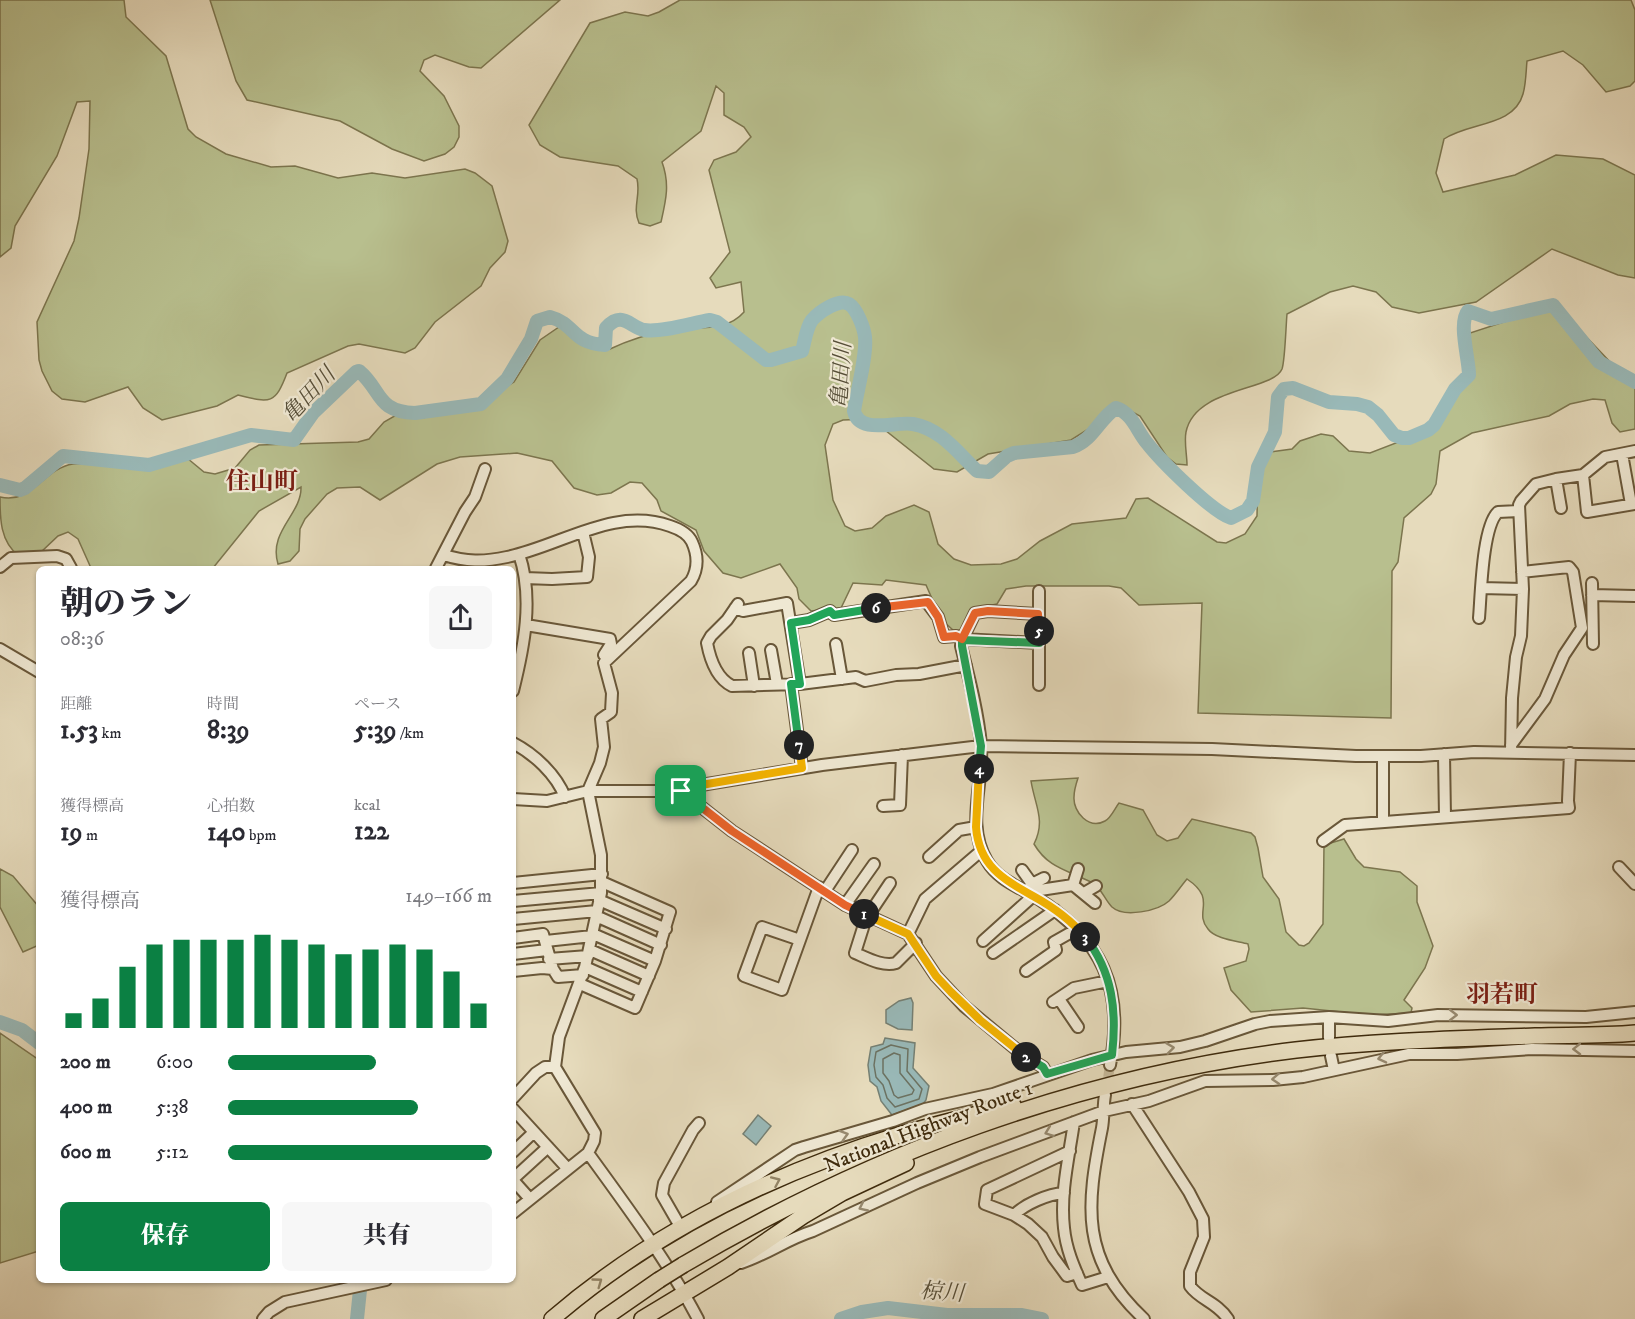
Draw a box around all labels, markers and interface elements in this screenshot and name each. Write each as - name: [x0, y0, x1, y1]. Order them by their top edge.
- water label: 亀田川: [826, 339, 857, 409]
- water label: 亀田川: [277, 360, 343, 428]
- district label: 住山町: [226, 467, 298, 497]
- text: 朝のラン: [60, 584, 192, 625]
- button: share: [429, 586, 492, 649]
- pin: 6: [861, 593, 891, 623]
- text: 6: [872, 598, 880, 618]
- pin: 5: [1024, 616, 1054, 646]
- text: 5: [1035, 621, 1043, 641]
- text: 08:36: [60, 627, 104, 652]
- text: 距離: [60, 694, 92, 714]
- text: 時間: [207, 694, 239, 714]
- text: ペース: [354, 694, 401, 714]
- text: 1.53: [60, 714, 98, 747]
- text: 8:39: [207, 714, 249, 747]
- text: 5:39: [354, 714, 396, 747]
- text: km: [98, 723, 121, 743]
- text: /km: [396, 723, 424, 743]
- pin: 7: [784, 730, 814, 760]
- text: 7: [795, 735, 803, 755]
- pin: 4: [964, 754, 994, 784]
- text: 4: [974, 759, 984, 779]
- pin: [655, 765, 706, 816]
- icon: arrive: [664, 774, 697, 807]
- text: kcal: [354, 795, 380, 815]
- text: 獲得標高: [60, 796, 124, 816]
- text: 心拍数: [207, 796, 255, 816]
- text: 122: [354, 815, 389, 848]
- text: 19: [60, 816, 82, 849]
- text: 140: [207, 816, 246, 849]
- text: m: [82, 825, 98, 845]
- text: bpm: [246, 825, 277, 845]
- text: 149–166 m: [405, 884, 492, 909]
- text: 獲得標高: [60, 889, 140, 914]
- pin: 1: [849, 899, 879, 929]
- text: 1: [861, 904, 867, 924]
- pin: 3: [1070, 922, 1100, 952]
- text: 3: [1082, 927, 1088, 947]
- district label: 羽若町: [1466, 980, 1538, 1010]
- one-way arrow: [1448, 1009, 1457, 1021]
- pin: 2: [1011, 1042, 1041, 1072]
- one-way arrow: [1166, 1042, 1175, 1054]
- one-way arrow: [1572, 1043, 1581, 1055]
- text: 2: [1022, 1047, 1030, 1067]
- text: 200 m: [60, 1050, 111, 1075]
- text: 6:00: [156, 1050, 193, 1075]
- one-way arrow: [1378, 1051, 1388, 1064]
- one-way arrow: [1272, 1072, 1281, 1085]
- street label: National Highway Route 1: [820, 1075, 1036, 1179]
- text: 400 m: [60, 1095, 112, 1120]
- text: 5:38: [156, 1095, 189, 1120]
- one-way arrow: [1045, 1124, 1055, 1137]
- one-way arrow: [838, 1130, 849, 1142]
- text: 600 m: [60, 1140, 111, 1165]
- text: 5:12: [156, 1140, 188, 1165]
- one-way arrow: [769, 1176, 780, 1188]
- one-way arrow: [859, 1200, 870, 1212]
- button: 保存: [60, 1202, 270, 1271]
- button: 共有: [282, 1202, 492, 1271]
- water label: 椋川: [919, 1277, 967, 1308]
- one-way arrow: [591, 1278, 602, 1289]

